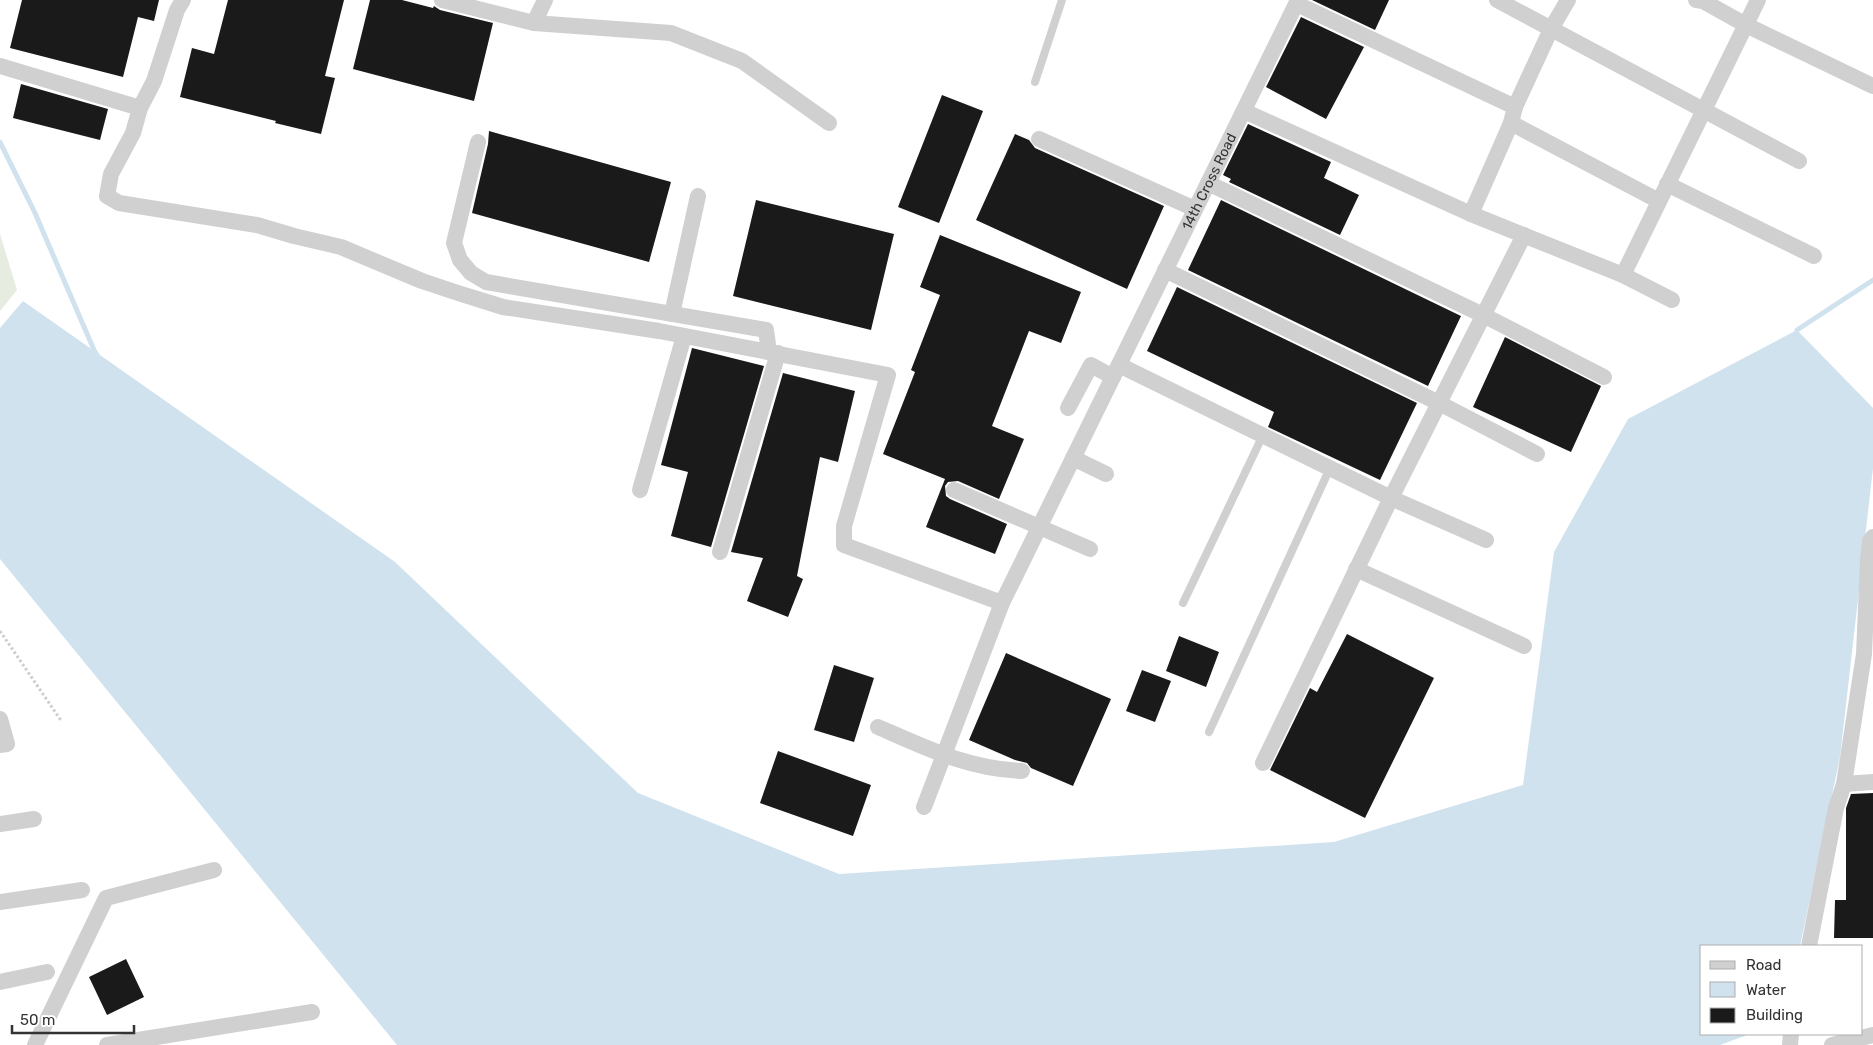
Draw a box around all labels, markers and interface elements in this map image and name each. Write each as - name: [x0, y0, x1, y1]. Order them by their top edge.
- street label: 14th Cross Road: [1178, 130, 1240, 233]
- legend: [1700, 945, 1863, 1035]
- text: Road: [1746, 956, 1782, 974]
- text: Water: [1746, 981, 1786, 999]
- scale bar: [12, 1002, 135, 1034]
- text: Building: [1746, 1006, 1803, 1024]
- text: 50 m: [20, 1011, 55, 1029]

